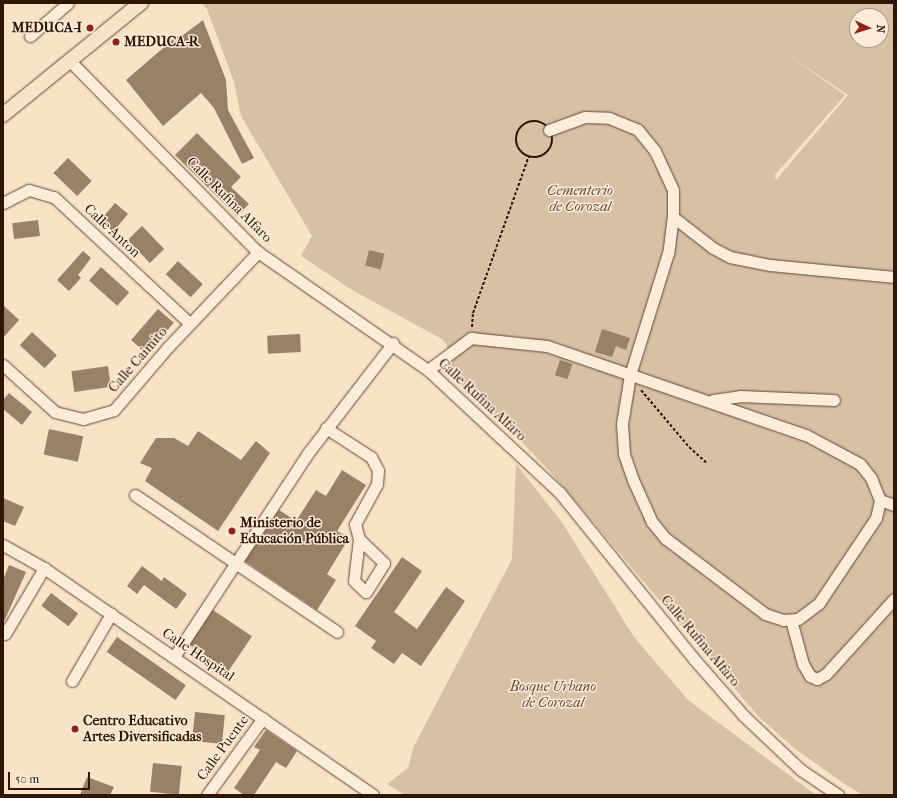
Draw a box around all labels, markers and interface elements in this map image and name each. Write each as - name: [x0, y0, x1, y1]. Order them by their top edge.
- north arrow: [849, 8, 889, 48]
- place label: MEDUCA-I: [12, 20, 82, 36]
- marker: MEDUCA-I: [85, 23, 95, 33]
- text: N: [874, 24, 887, 33]
- place label: MEDUCA-R: [124, 34, 199, 50]
- marker: MEDUCA-R: [111, 37, 121, 47]
- street label: Calle Rufina Alfaro: [183, 154, 275, 246]
- park label: Cementerio de Corozal: [547, 183, 613, 216]
- street label: Calle Anton: [80, 201, 144, 261]
- street label: Calle Caimito: [105, 324, 171, 396]
- street label: Calle Rufina Alfaro: [435, 355, 529, 445]
- place label: Ministerio de Educación Pública: [240, 515, 349, 548]
- marker: Ministerio de Educación Pública: [227, 526, 237, 536]
- street label: Calle Rufina Alfaro: [657, 592, 743, 690]
- street label: Calle Hospital: [159, 625, 237, 685]
- park label: Bosque Urbano de Corozal: [510, 679, 596, 712]
- street label: Calle Puente: [194, 712, 252, 784]
- place label: Centro Educativo Artes Diversificadas: [83, 713, 201, 746]
- marker: Centro Educativo Artes Diversificadas: [70, 724, 80, 734]
- scale bar: [10, 764, 92, 790]
- text: 50 m: [15, 772, 39, 786]

